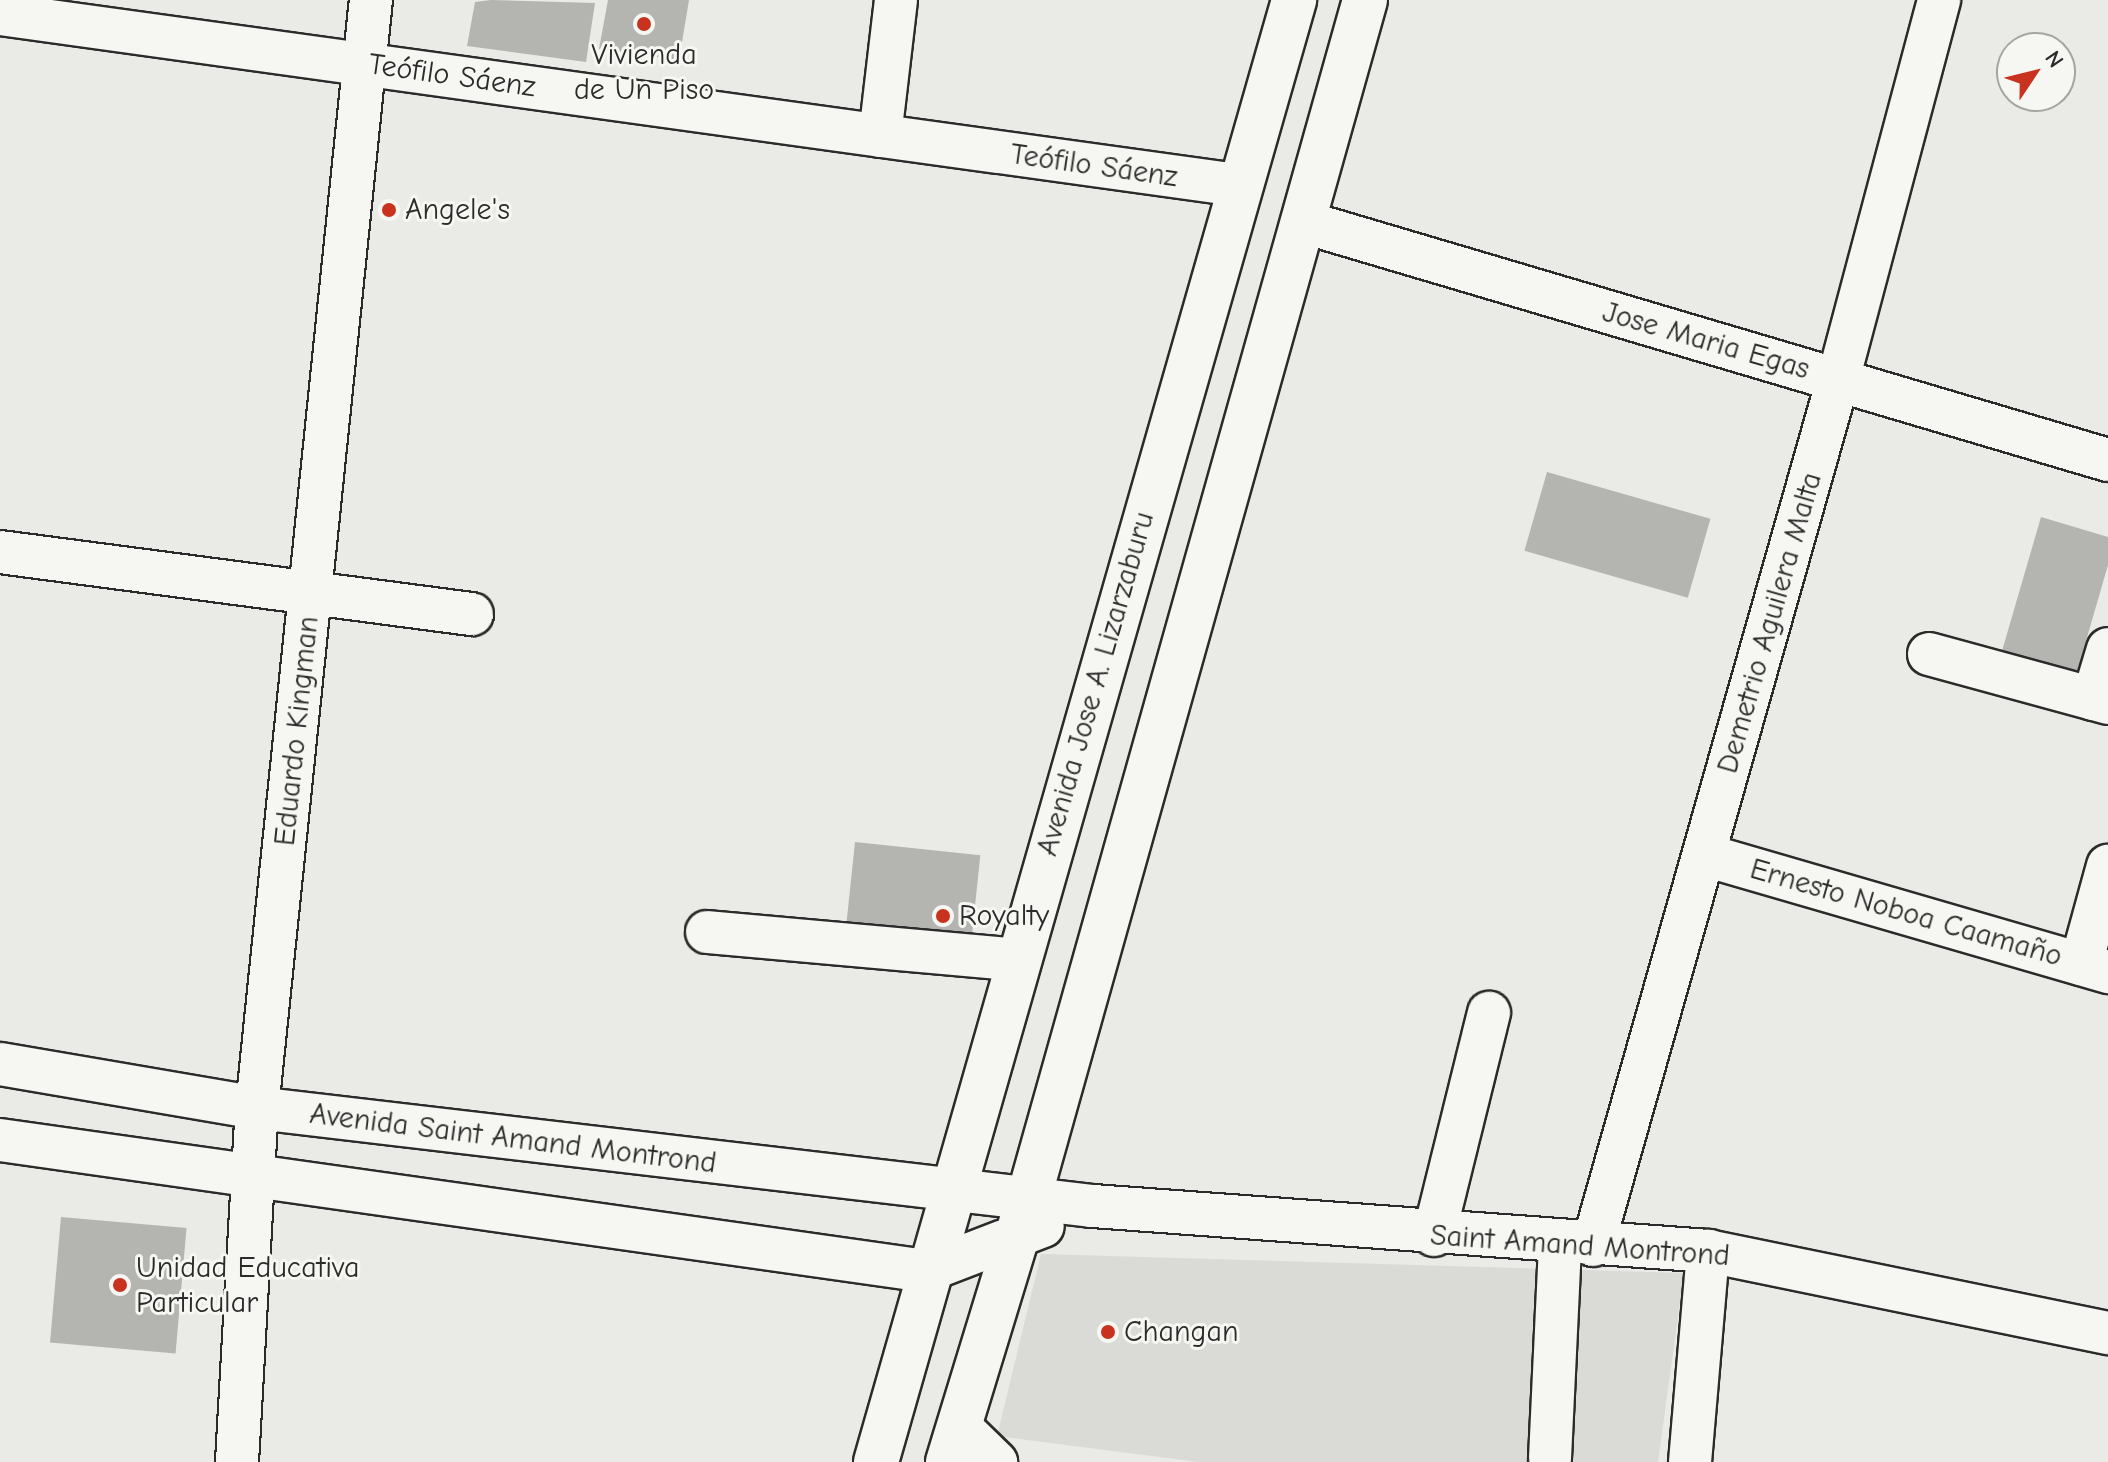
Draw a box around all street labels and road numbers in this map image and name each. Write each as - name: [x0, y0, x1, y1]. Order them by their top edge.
- street label: Teófilo Sáenz: [366, 46, 538, 106]
- street label: Teófilo Sáenz: [1008, 136, 1180, 196]
- street label: Jose Maria Egas: [1598, 294, 1814, 388]
- street label: Demetrio Aguilera Malta: [1710, 468, 1830, 778]
- street label: Avenida Jose A. Lizarzaburu: [1030, 508, 1162, 860]
- street label: Eduardo Kingman: [267, 614, 327, 848]
- street label: Ernesto Noboa Caamaño: [1746, 851, 2066, 975]
- street label: Avenida Saint Amand Montrond: [308, 1096, 718, 1182]
- street label: Saint Amand Montrond: [1429, 1218, 1731, 1274]

